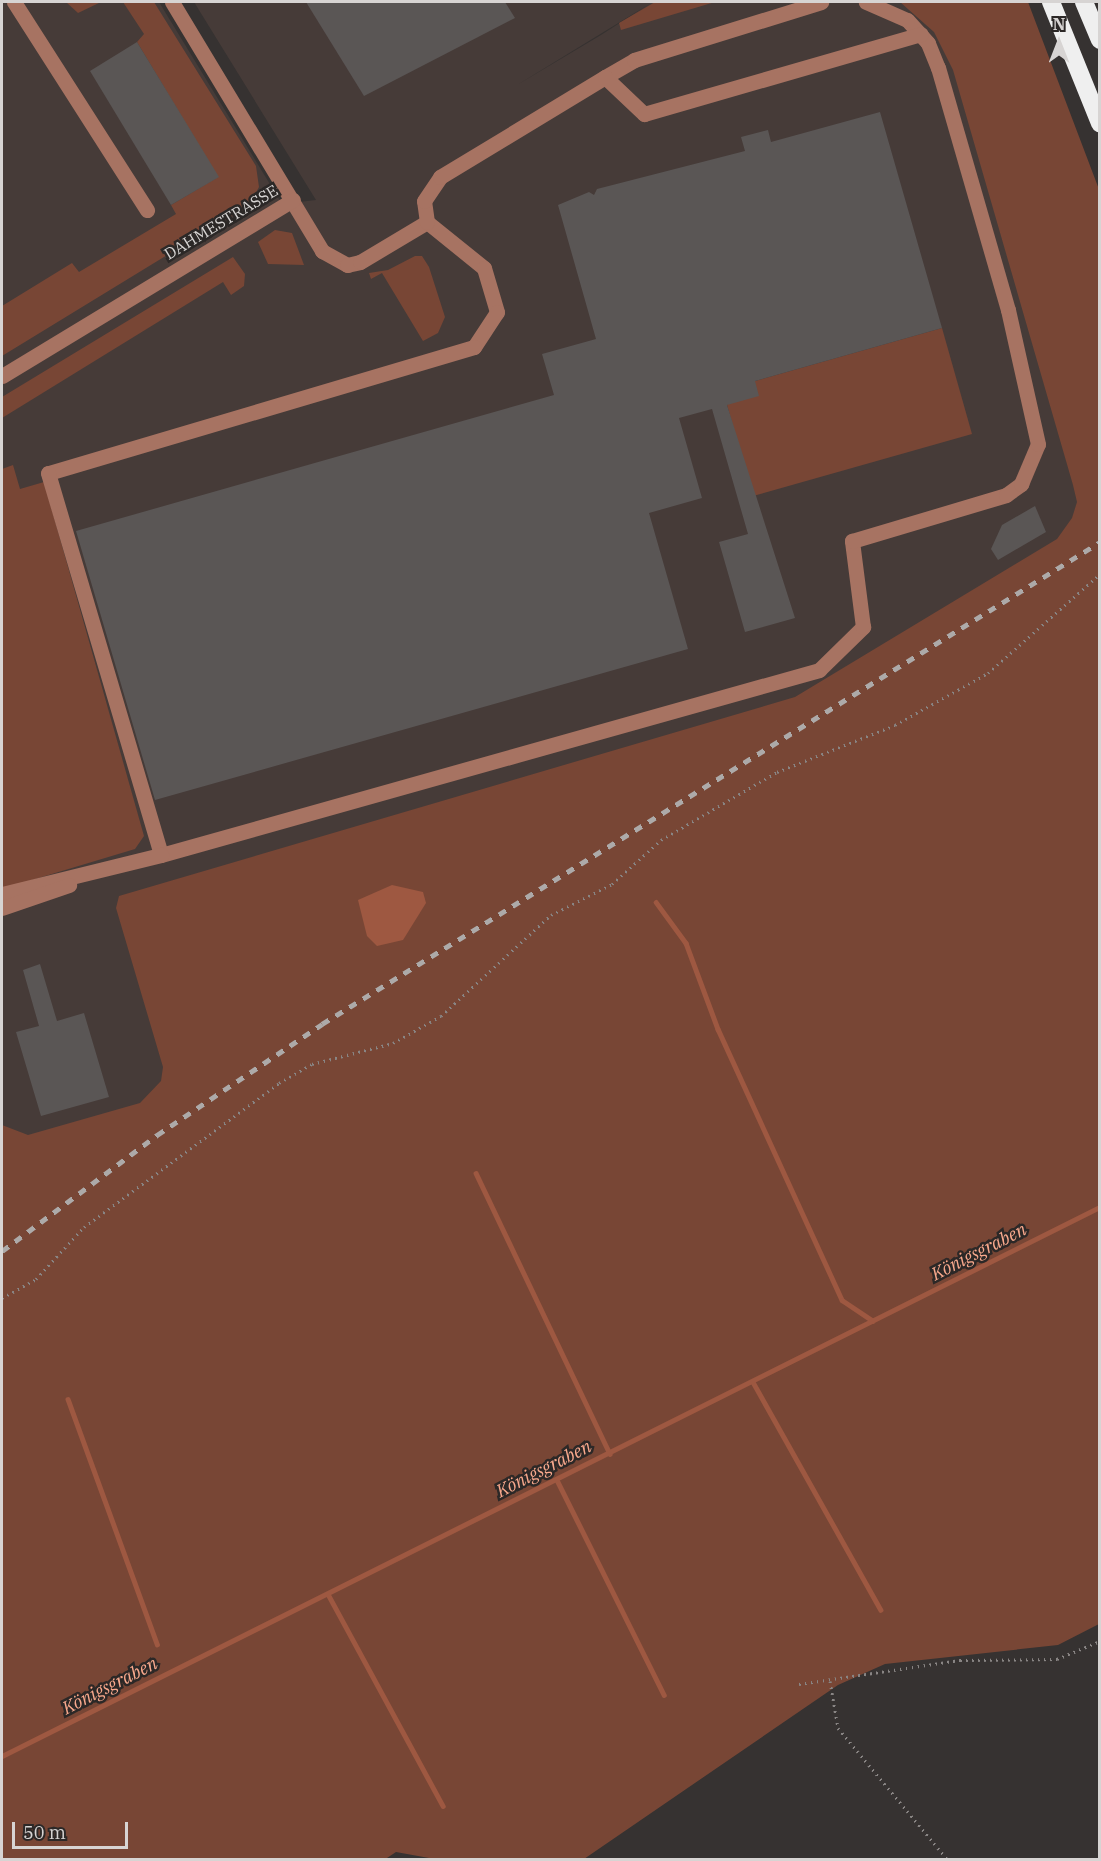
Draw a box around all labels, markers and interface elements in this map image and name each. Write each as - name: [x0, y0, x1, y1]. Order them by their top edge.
- north arrow: [1029, 12, 1089, 72]
- text: N: [1053, 14, 1065, 34]
- street label: DAHMESTRASSE: [161, 181, 281, 263]
- water label: Königsgraben: [928, 1219, 1030, 1285]
- water label: Königsgraben: [493, 1436, 595, 1502]
- water label: Königsgraben: [59, 1653, 161, 1719]
- scale bar: [15, 1810, 130, 1848]
- text: 50 m: [23, 1821, 66, 1844]

